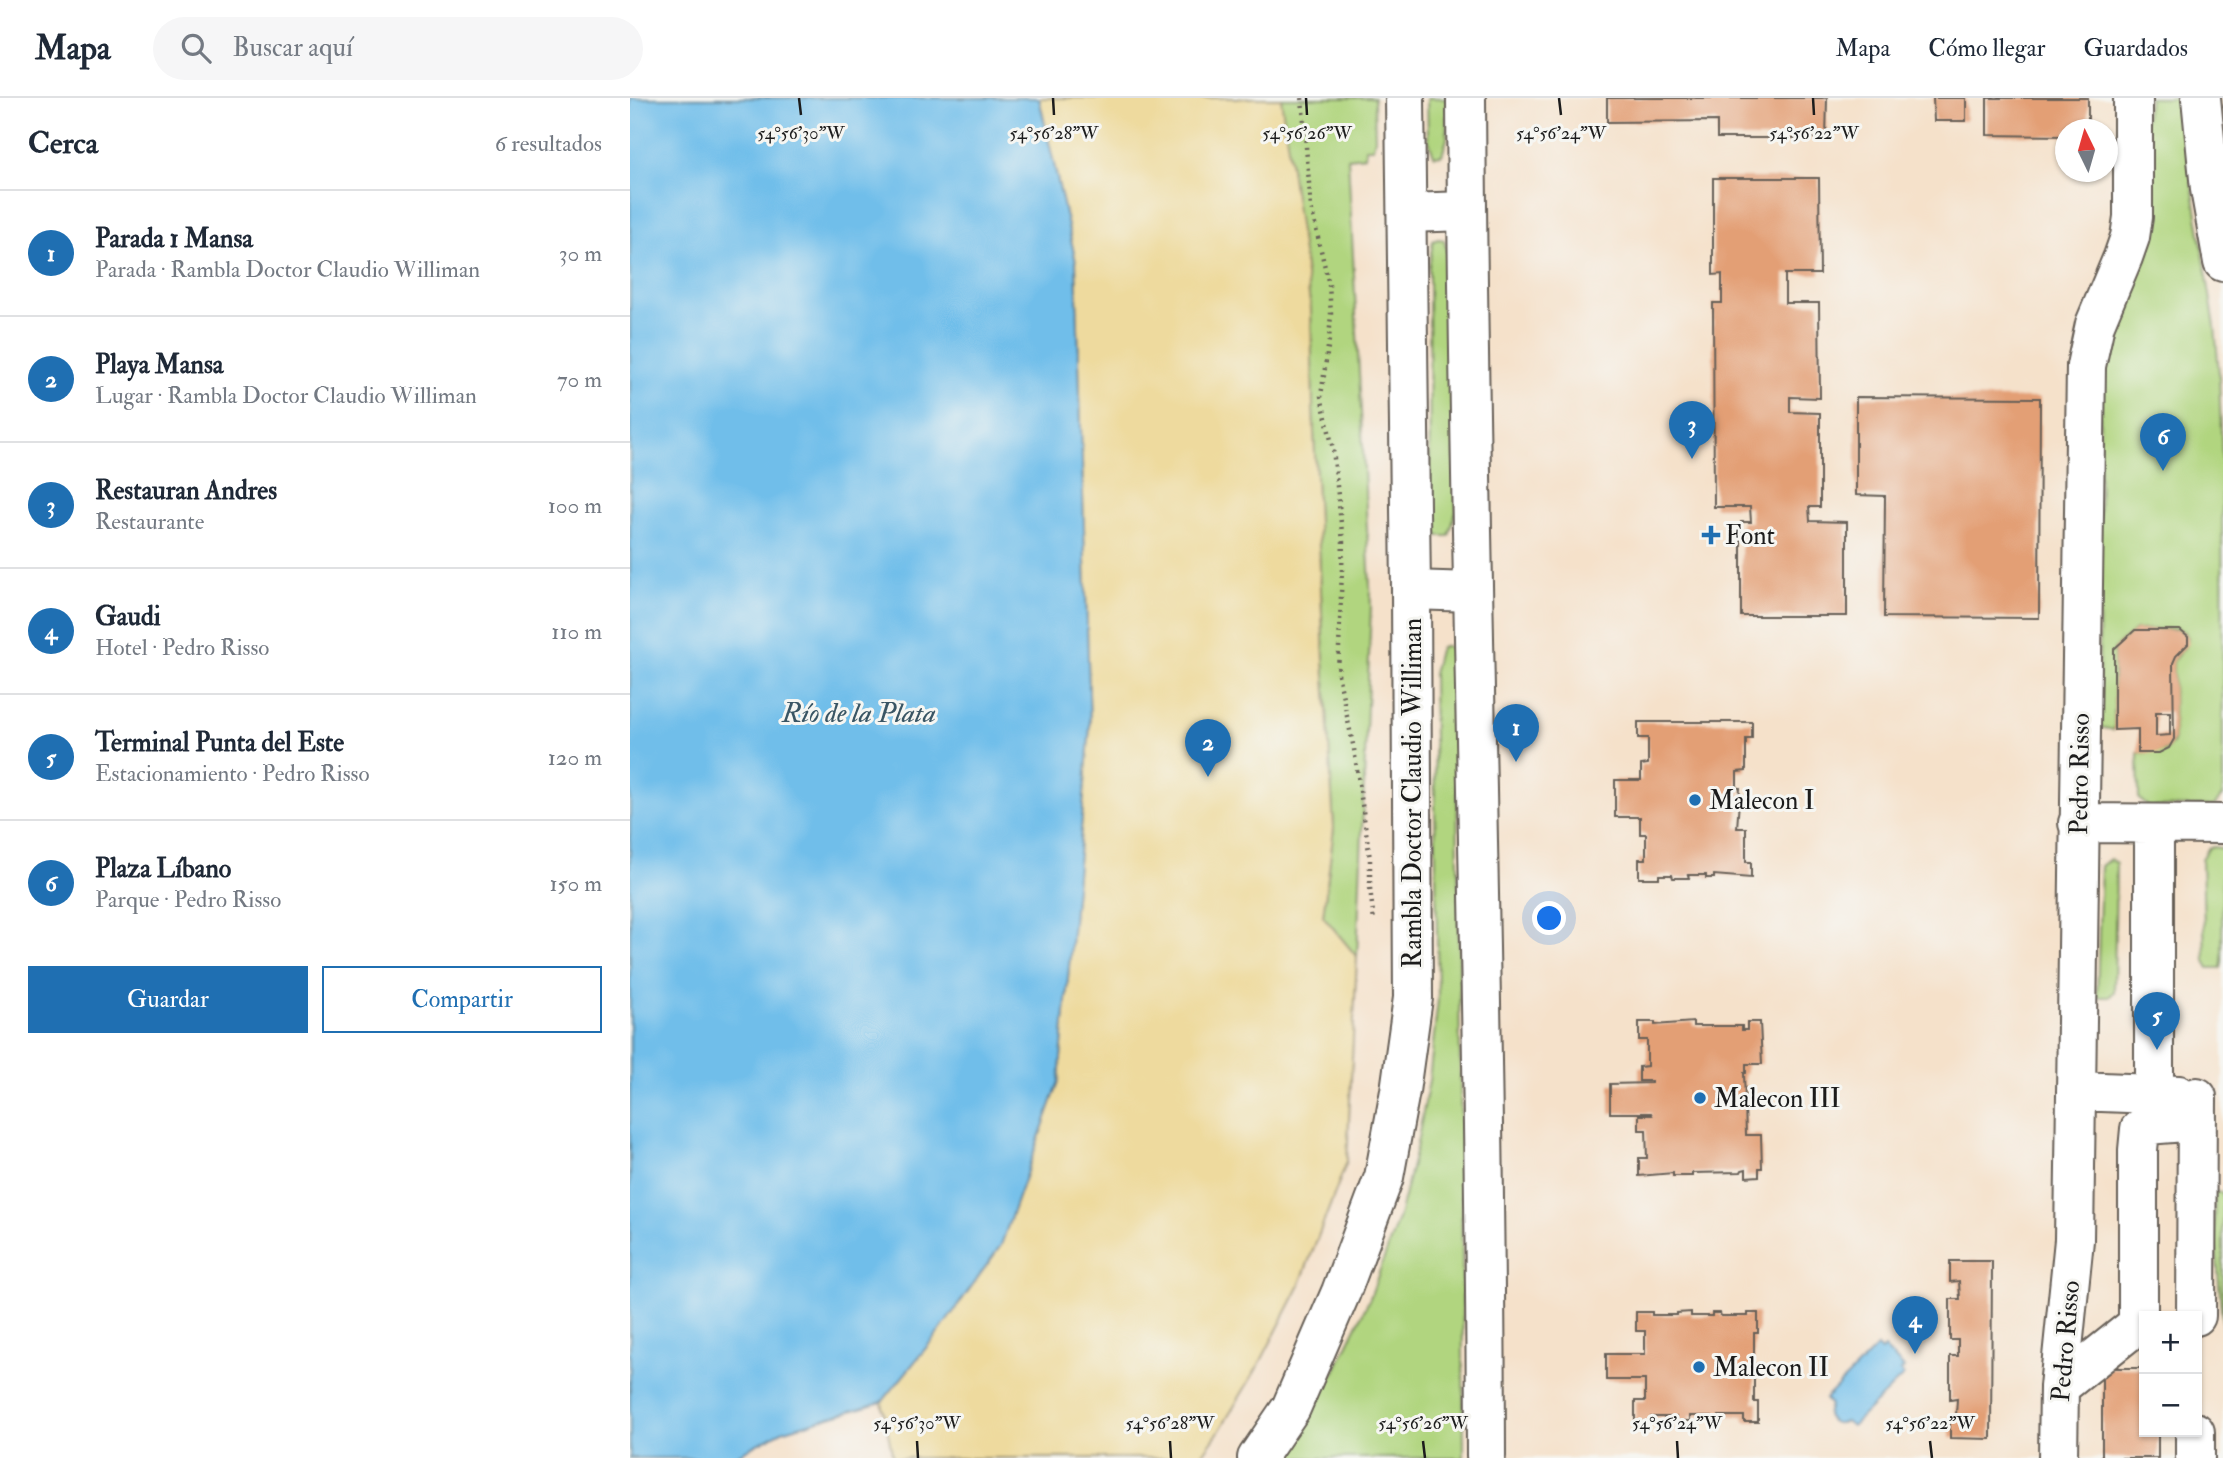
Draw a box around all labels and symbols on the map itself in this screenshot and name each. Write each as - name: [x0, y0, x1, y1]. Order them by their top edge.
- north arrow: [2055, 119, 2118, 182]
- text: 54°56'30"W: [757, 122, 845, 145]
- text: 54°56'28"W: [1010, 122, 1099, 145]
- text: 54°56'26"W: [1262, 122, 1352, 145]
- text: 54°56'24"W: [1516, 122, 1607, 145]
- text: 54°56'22"W: [1769, 122, 1859, 145]
- pin: 3: [1669, 401, 1715, 459]
- pin: 6: [2140, 413, 2186, 471]
- place label: Font: [1725, 520, 1775, 552]
- marker: Font: [1703, 527, 1719, 543]
- street label: Rambla Doctor Claudio Williman: [1397, 618, 1429, 968]
- water label: Río de la Plata: [781, 696, 936, 731]
- pin: 1: [1493, 704, 1539, 762]
- street label: Pedro Risso: [2063, 713, 2097, 835]
- pin: 2: [1185, 719, 1231, 777]
- place label: Malecon I: [1709, 785, 1814, 817]
- marker: Malecon I: [1687, 792, 1703, 808]
- your location: [1532, 901, 1566, 935]
- pin: 5: [2134, 992, 2180, 1050]
- place label: Malecon III: [1714, 1083, 1840, 1115]
- marker: Malecon III: [1692, 1090, 1708, 1106]
- street label: Pedro Risso: [2045, 1279, 2087, 1403]
- pin: 4: [1892, 1296, 1938, 1354]
- place label: Malecon II: [1713, 1352, 1829, 1384]
- marker: Malecon II: [1691, 1359, 1707, 1375]
- text: 54°56'30"W: [873, 1412, 961, 1435]
- text: 54°56'28"W: [1126, 1412, 1215, 1435]
- text: 54°56'26"W: [1378, 1412, 1468, 1435]
- text: 54°56'24"W: [1632, 1412, 1723, 1435]
- text: 54°56'22"W: [1885, 1412, 1975, 1435]

